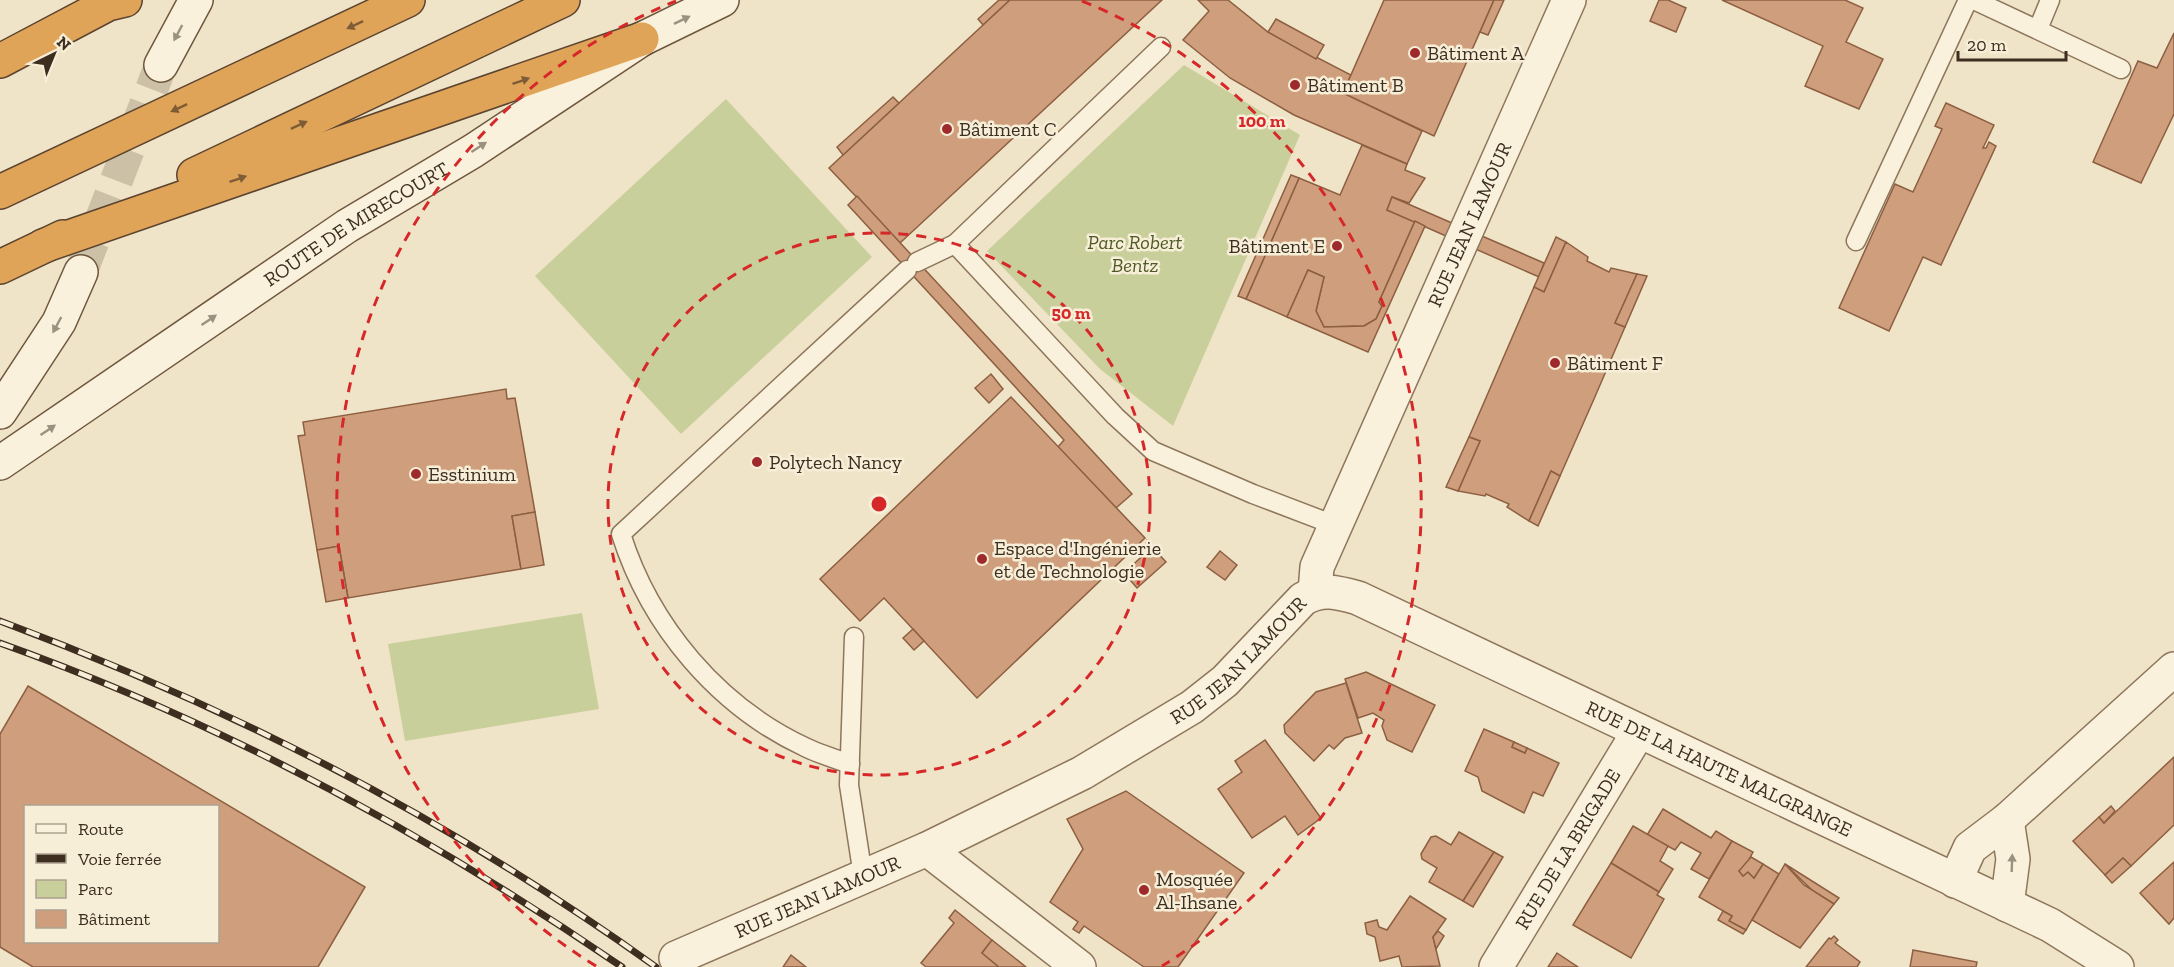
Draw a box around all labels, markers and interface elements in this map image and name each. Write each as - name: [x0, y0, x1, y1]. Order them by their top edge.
- one-way arrow: [674, 15, 691, 24]
- one-way arrow: [347, 20, 364, 29]
- north arrow: [24, 24, 84, 84]
- one-way arrow: [173, 24, 183, 41]
- scale bar: [1958, 24, 2066, 62]
- text: N: [53, 32, 75, 54]
- text: 20 m: [1967, 34, 2007, 56]
- place label: Bâtiment A: [1427, 41, 1525, 65]
- marker: Bâtiment A: [1408, 46, 1422, 60]
- place label: Bâtiment B: [1307, 73, 1404, 97]
- one-way arrow: [512, 76, 530, 85]
- marker: Bâtiment B: [1288, 78, 1302, 92]
- one-way arrow: [170, 103, 187, 112]
- text: 100 m: [1238, 110, 1286, 132]
- place label: Bâtiment C: [959, 117, 1057, 141]
- one-way arrow: [291, 120, 308, 129]
- marker: Bâtiment C: [940, 122, 954, 136]
- street label: RUE JEAN LAMOUR: [1422, 138, 1517, 311]
- one-way arrow: [471, 141, 487, 152]
- street label: ROUTE DE MIRECOURT: [259, 156, 453, 291]
- one-way arrow: [229, 173, 247, 183]
- park label: Parc Robert Bentz: [1088, 230, 1183, 277]
- place label: Bâtiment E: [1228, 234, 1325, 258]
- marker: Bâtiment E: [1330, 239, 1344, 253]
- text: 50 m: [1052, 302, 1091, 324]
- one-way arrow: [201, 315, 217, 326]
- one-way arrow: [52, 317, 62, 334]
- place label: Bâtiment F: [1567, 351, 1663, 375]
- marker: Bâtiment F: [1548, 356, 1562, 370]
- one-way arrow: [40, 424, 56, 436]
- place label: Polytech Nancy: [769, 450, 903, 474]
- marker: Polytech Nancy: [750, 455, 764, 469]
- place label: Esstinium: [428, 462, 517, 486]
- marker: Esstinium: [409, 467, 423, 481]
- centre of rings: [869, 494, 889, 514]
- place label: Espace d'Ingénierie et de Technologie: [994, 536, 1161, 583]
- marker: Espace d'Ingénierie et de Technologie: [975, 552, 989, 566]
- street label: RUE JEAN LAMOUR: [1166, 591, 1312, 729]
- street label: RUE DE LA HAUTE MALGRANGE: [1582, 695, 1856, 842]
- street label: RUE DE LA BRIGADE: [1510, 764, 1625, 934]
- legend: [24, 805, 219, 943]
- text: Route: [78, 818, 123, 840]
- text: Voie ferrée: [77, 848, 161, 870]
- street label: RUE JEAN LAMOUR: [731, 850, 904, 943]
- one-way arrow: [2007, 853, 2016, 872]
- place label: Mosquée Al-Ihsane: [1156, 867, 1237, 914]
- text: Parc: [78, 878, 113, 900]
- marker: Mosquée Al-Ihsane: [1137, 883, 1151, 897]
- text: Bâtiment: [78, 908, 151, 930]

